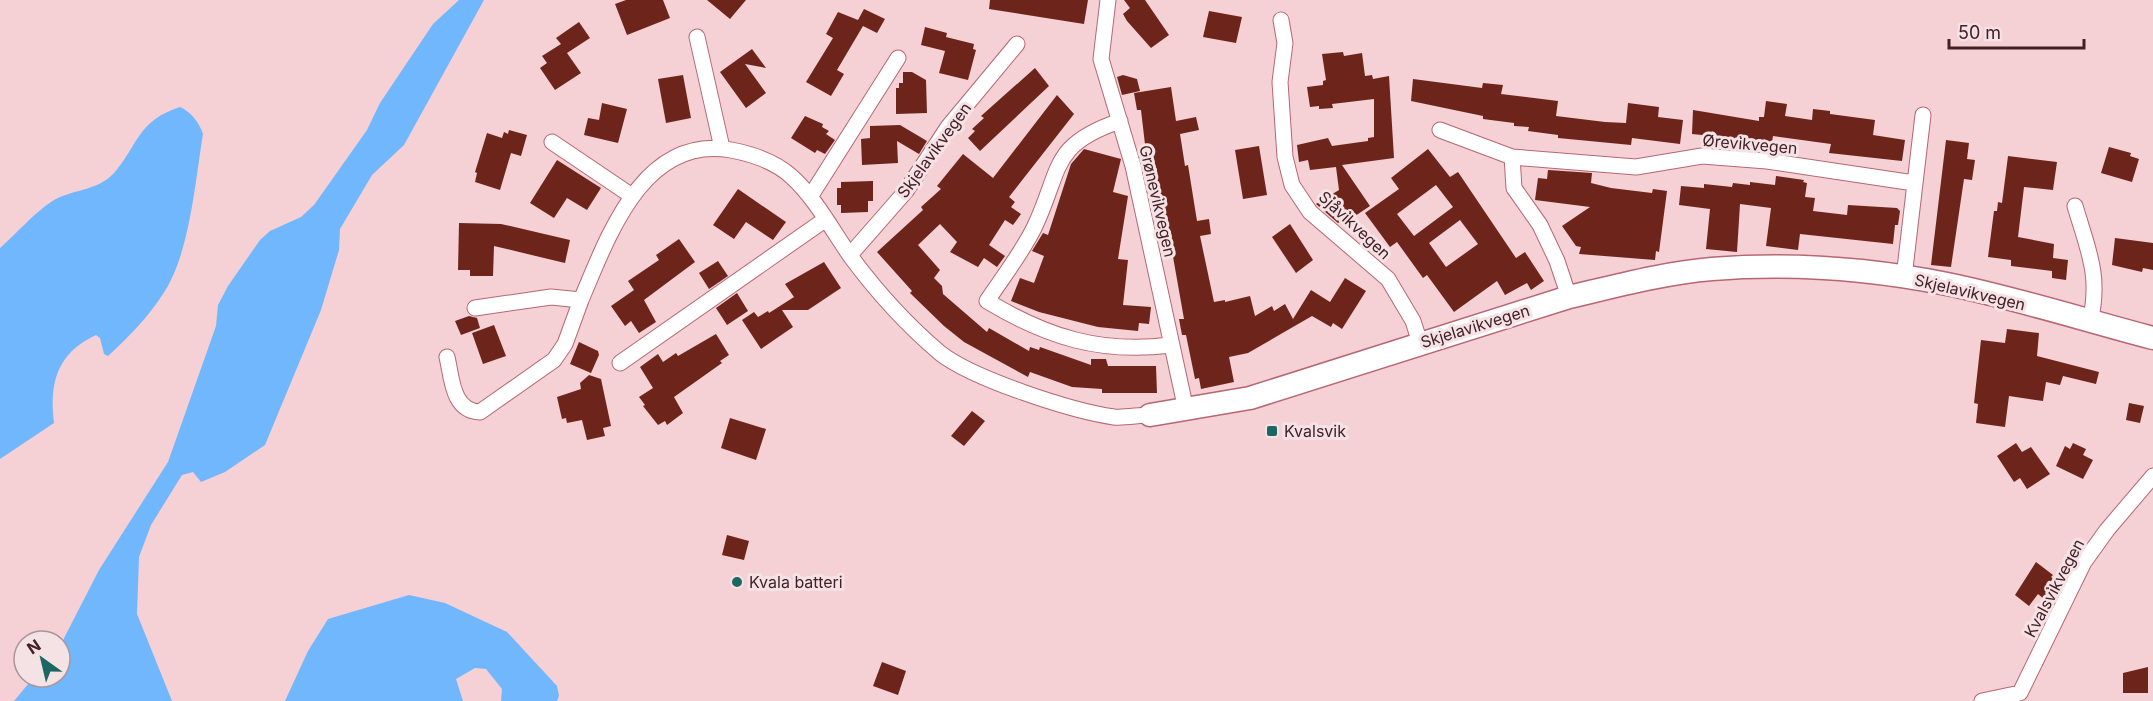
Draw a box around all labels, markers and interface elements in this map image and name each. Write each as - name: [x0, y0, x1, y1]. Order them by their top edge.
- scale bar: [1949, 12, 2084, 50]
- text: 50 m: [1958, 22, 2001, 43]
- street label: Skjelavikvegen: [893, 98, 975, 202]
- street label: Ørevikvegen: [1702, 130, 1798, 158]
- street label: Grønevikvegen: [1135, 143, 1181, 259]
- street label: Sjåvikvegen: [1315, 187, 1395, 263]
- street label: Skjelavikvegen: [1913, 270, 2027, 314]
- street label: Skjelavikvegen: [1418, 300, 1532, 352]
- place label: Kvalsvik: [1284, 421, 1346, 441]
- marker: Kvalsvik: [1265, 424, 1279, 438]
- street label: Kvalsvikvegen: [2020, 535, 2088, 641]
- place label: Kvala batteri: [749, 572, 843, 592]
- marker: Kvala batteri: [730, 575, 744, 589]
- north arrow: [12, 629, 72, 689]
- text: N: [23, 635, 44, 658]

